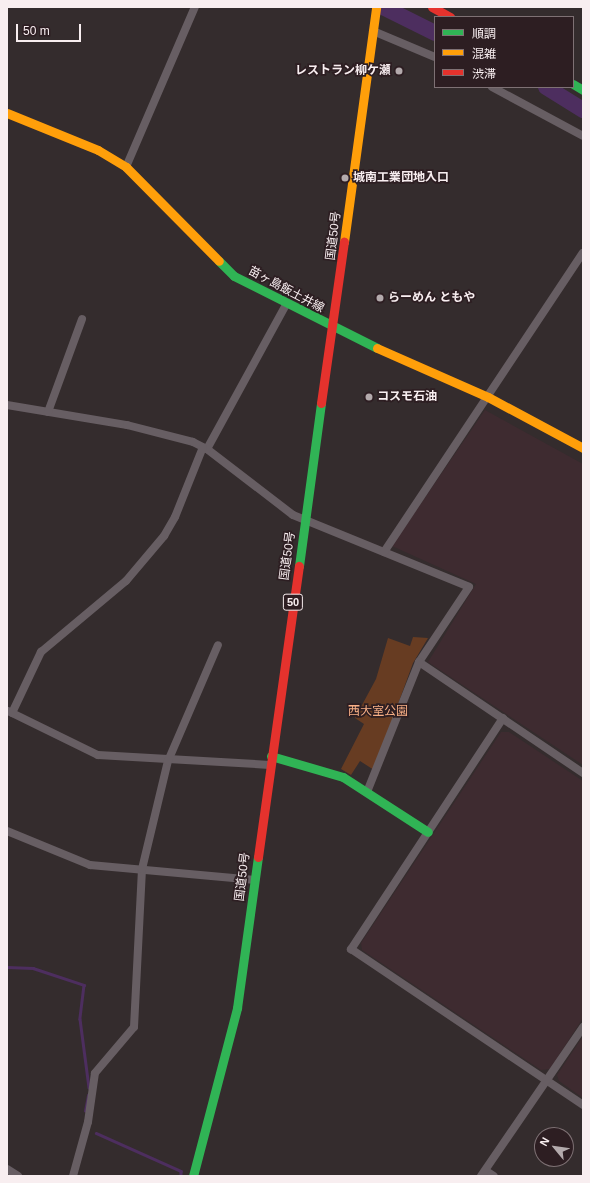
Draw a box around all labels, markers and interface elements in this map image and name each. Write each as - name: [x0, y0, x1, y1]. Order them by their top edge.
- scale bar: [18, 16, 83, 42]
- legend: [434, 16, 574, 88]
- text: 50 m: [23, 24, 50, 38]
- text: 順調: [472, 27, 496, 41]
- text: 混雑: [472, 47, 496, 61]
- place label: レストラン柳ケ瀬: [295, 64, 391, 78]
- marker: レストラン柳ケ瀬: [394, 66, 404, 76]
- text: 渋滞: [472, 67, 496, 81]
- place label: 城南工業団地入口: [353, 171, 449, 185]
- marker: 城南工業団地入口: [340, 173, 350, 183]
- street label: 国道50号: [324, 211, 344, 261]
- street label: 苗ヶ島飯土井線: [246, 264, 326, 316]
- place label: らーめん ともや: [388, 291, 475, 305]
- marker: らーめん ともや: [375, 293, 385, 303]
- place label: コスモ石油: [377, 390, 437, 404]
- marker: コスモ石油: [364, 392, 374, 402]
- street label: 国道50号: [277, 531, 299, 581]
- road number: 50: [282, 593, 304, 611]
- park label: 西大室公園: [348, 705, 408, 719]
- street label: 国道50号: [233, 852, 253, 902]
- north arrow: [534, 1127, 574, 1167]
- text: N: [537, 1135, 552, 1148]

